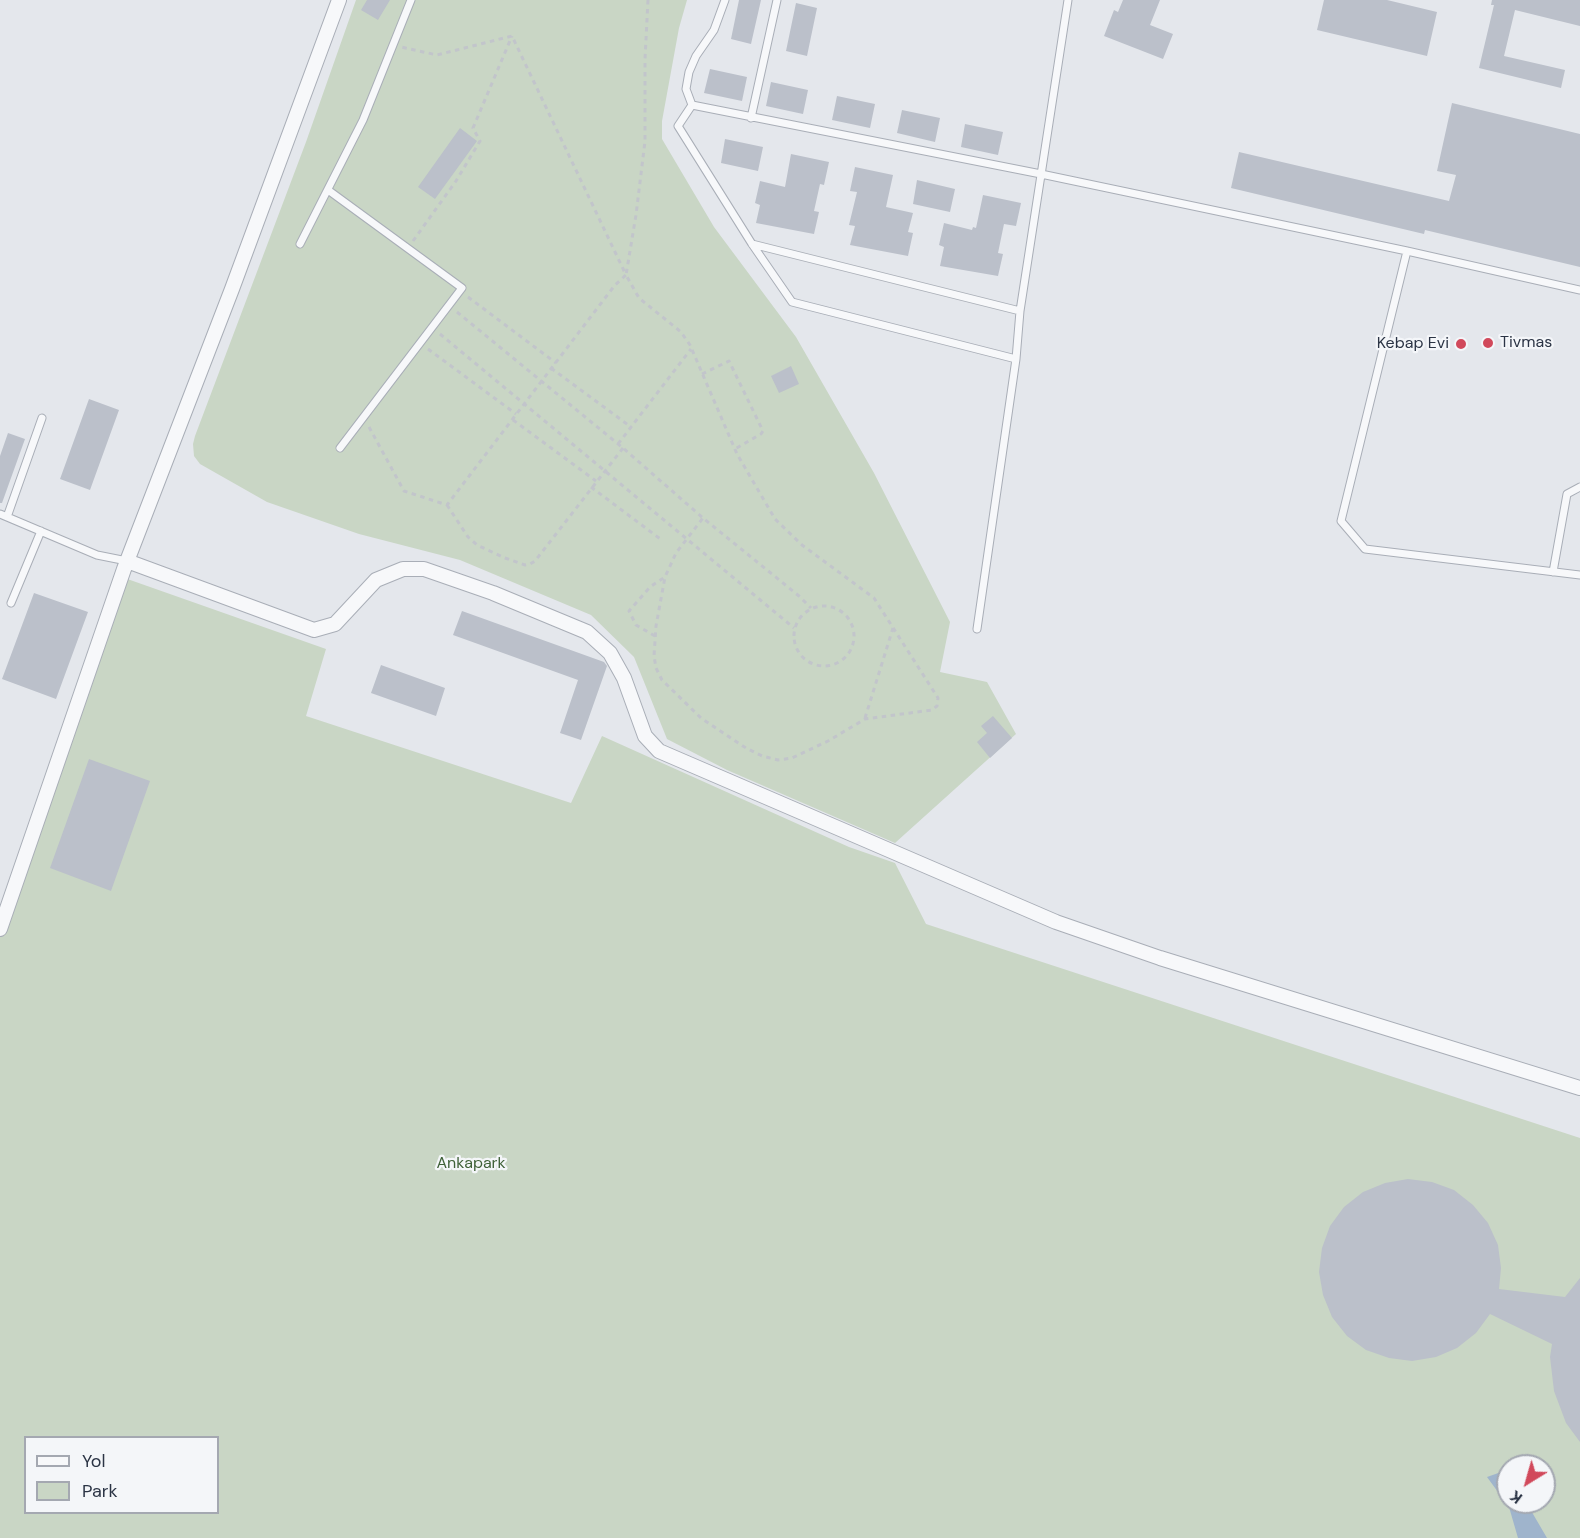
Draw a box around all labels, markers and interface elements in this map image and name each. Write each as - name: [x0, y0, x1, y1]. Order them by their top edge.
- place label: Tivmas: [1500, 333, 1552, 353]
- place label: Kebap Evi: [1377, 334, 1449, 354]
- marker: Tivmas: [1481, 336, 1495, 350]
- marker: Kebap Evi: [1454, 337, 1468, 351]
- park label: Ankapark: [436, 1154, 506, 1174]
- legend: [24, 1436, 219, 1514]
- text: Yol: [82, 1449, 106, 1473]
- north arrow: [1496, 1454, 1556, 1514]
- text: Park: [82, 1479, 118, 1503]
- text: K: [1506, 1486, 1527, 1509]

